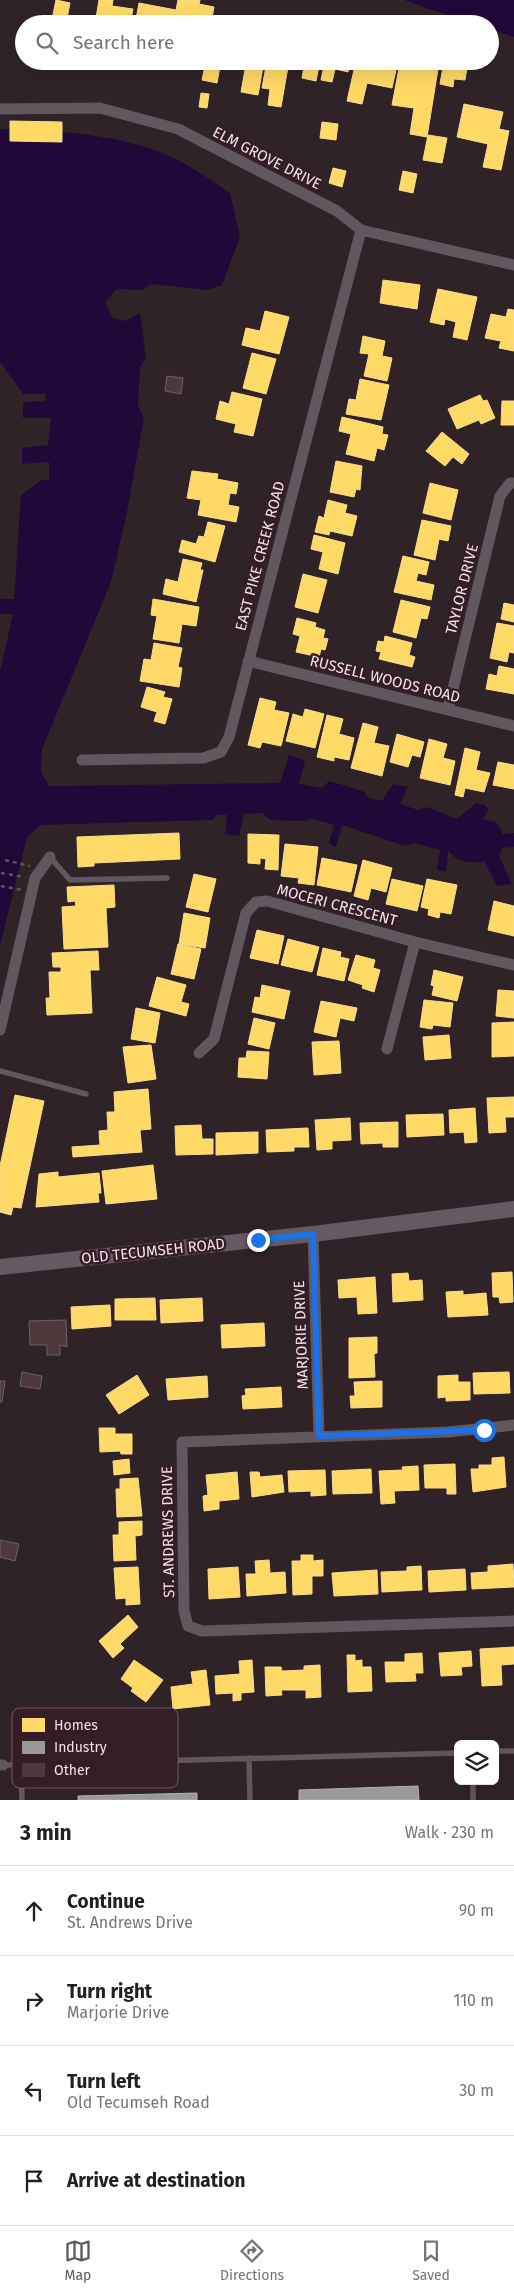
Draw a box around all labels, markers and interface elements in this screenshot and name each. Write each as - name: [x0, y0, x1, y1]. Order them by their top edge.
- search box: [15, 15, 499, 70]
- icon: search: [33, 29, 61, 57]
- text: Search here: [73, 31, 174, 54]
- street label: ELM GROVE DRIVE: [210, 123, 324, 193]
- street label: EAST PIKE CREEK ROAD: [231, 479, 289, 633]
- street label: TAYLOR DRIVE: [442, 542, 482, 636]
- street label: RUSSELL WOODS ROAD: [308, 652, 462, 706]
- street label: MOCERI CRESCENT: [275, 880, 399, 930]
- route end: [247, 1229, 270, 1252]
- street label: OLD TECUMSEH ROAD: [80, 1234, 226, 1268]
- street label: MARJORIE DRIVE: [290, 1280, 312, 1390]
- route start: [473, 1419, 496, 1442]
- street label: ST. ANDREWS DRIVE: [158, 1466, 178, 1598]
- legend: [12, 1708, 178, 1788]
- text: Homes: [54, 1717, 98, 1734]
- text: Industry: [54, 1739, 107, 1756]
- map controls: [454, 1740, 499, 1785]
- button: layers: [454, 1740, 499, 1785]
- text: Other: [54, 1762, 91, 1779]
- text: 3 min: [20, 1820, 72, 1846]
- text: Walk · 230 m: [405, 1823, 494, 1842]
- text: Continue: [67, 1890, 145, 1913]
- icon: ahead: [20, 1897, 48, 1925]
- text: 90 m: [459, 1901, 494, 1920]
- text: St. Andrews Drive: [67, 1913, 193, 1932]
- text: Turn right: [67, 1980, 152, 2003]
- icon: right: [20, 1987, 48, 2015]
- text: 110 m: [453, 1991, 494, 2010]
- text: Marjorie Drive: [67, 2003, 169, 2022]
- text: Turn left: [67, 2070, 141, 2093]
- icon: left: [20, 2077, 48, 2105]
- text: 30 m: [459, 2081, 494, 2100]
- text: Old Tecumseh Road: [67, 2093, 210, 2112]
- icon: arrive: [20, 2167, 48, 2195]
- text: Arrive at destination: [67, 2169, 246, 2192]
- tab: Map: [64, 2237, 92, 2284]
- tab: Directions: [220, 2237, 284, 2284]
- tab: Saved: [412, 2237, 450, 2284]

